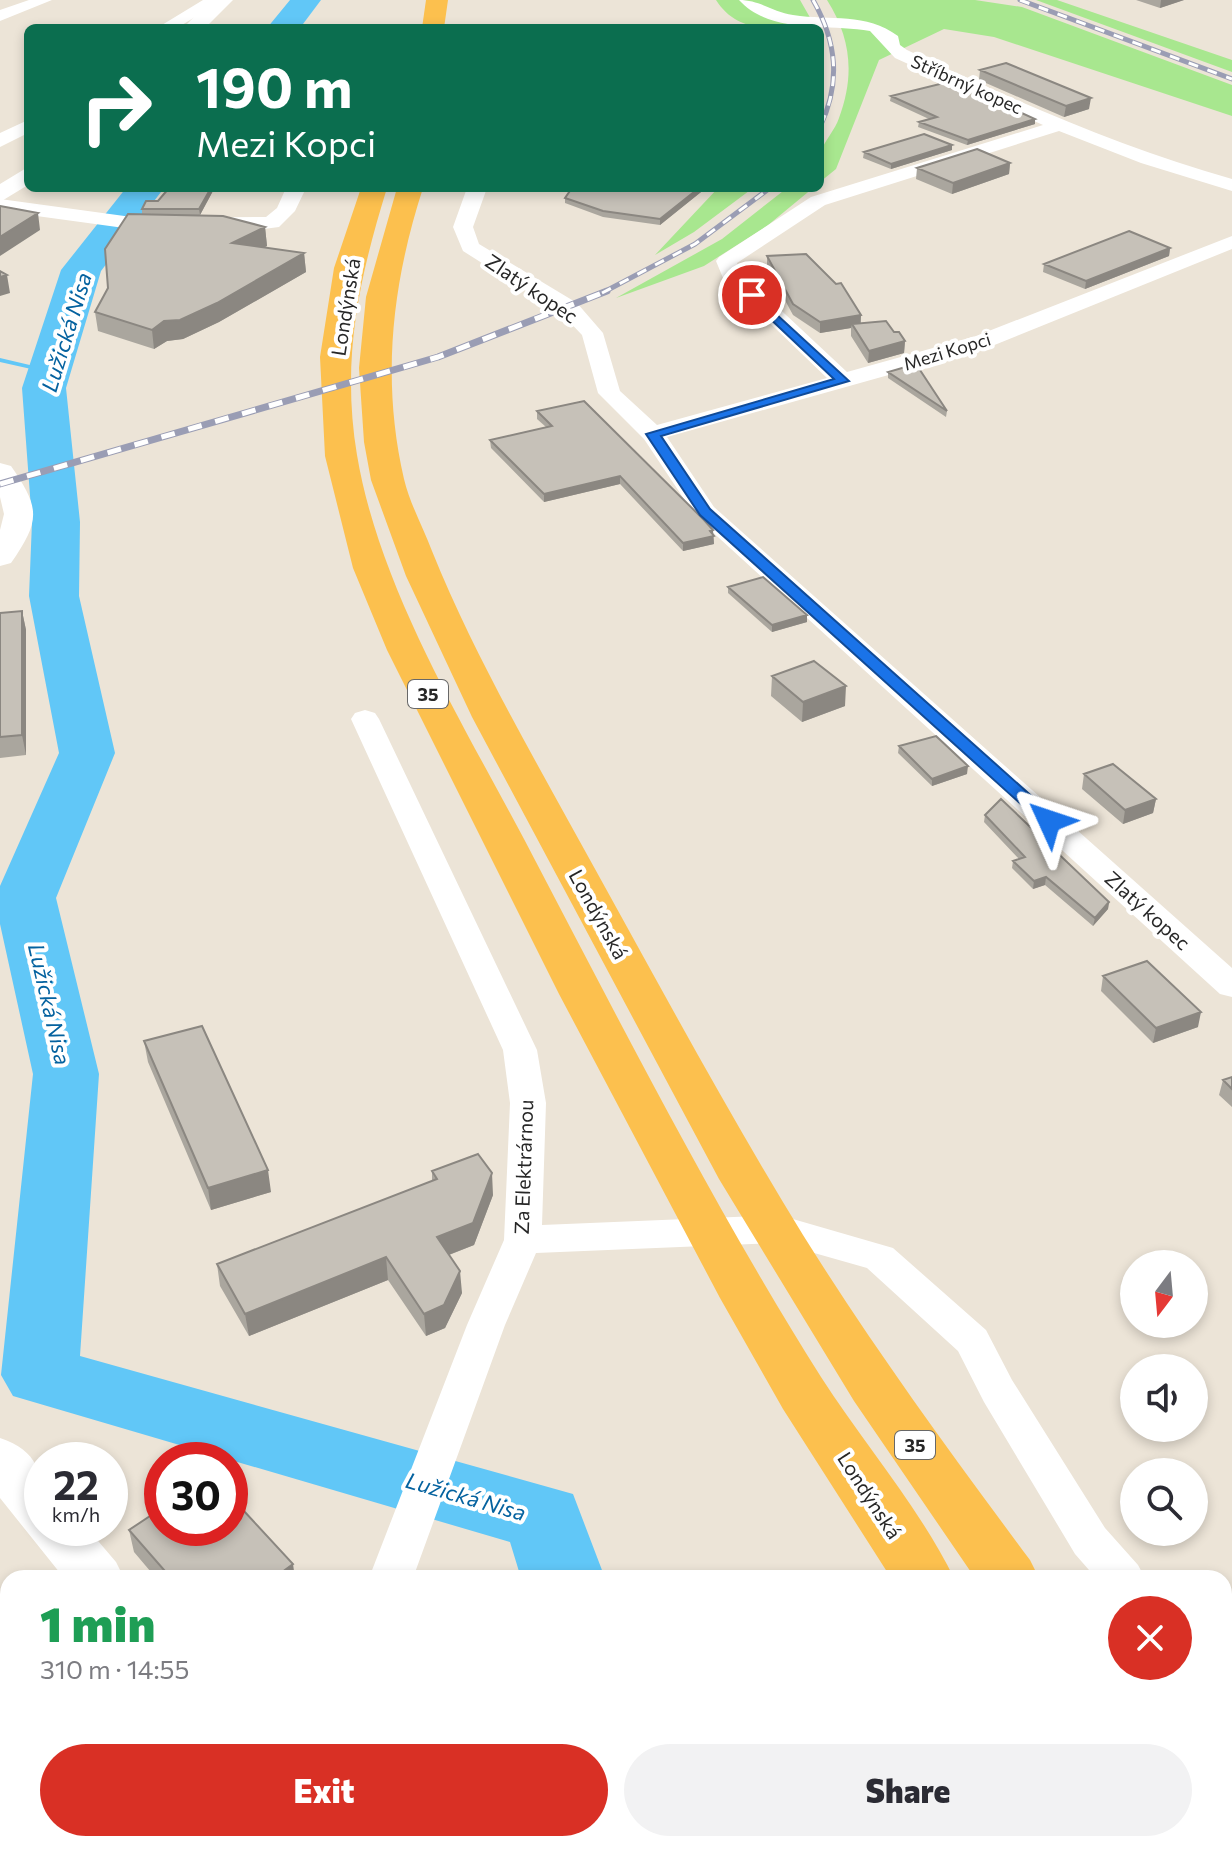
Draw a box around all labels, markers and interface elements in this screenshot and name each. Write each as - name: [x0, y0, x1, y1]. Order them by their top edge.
- street label: Stříbrný kopec: [908, 50, 1026, 118]
- text: 190 m: [196, 51, 353, 120]
- icon: right: [64, 56, 168, 160]
- text: Mezi Kopci: [196, 120, 376, 164]
- street label: Zlatý kopec: [481, 248, 583, 328]
- street label: Londýnská: [325, 256, 365, 358]
- pin: [718, 261, 786, 329]
- water label: Lužická Nisa: [35, 269, 97, 395]
- icon: arrive: [730, 273, 774, 317]
- street label: Mezi Kopci: [901, 327, 993, 375]
- road number: 35: [408, 680, 448, 708]
- position arrow: [1007, 779, 1091, 863]
- street label: Londýnská: [565, 865, 633, 963]
- street label: Zlatý kopec: [1101, 866, 1195, 954]
- water label: Lužická Nisa: [23, 941, 77, 1067]
- street label: Za Elektrárnou: [509, 1099, 537, 1235]
- north arrow: [1120, 1250, 1208, 1338]
- map controls: [1120, 1250, 1208, 1546]
- button: sound: [1120, 1354, 1208, 1442]
- road number: 35: [895, 1431, 935, 1459]
- speed limit sign: 30: [144, 1442, 248, 1546]
- street label: Londýnská: [833, 1447, 907, 1543]
- button: search: [1120, 1458, 1208, 1546]
- text: 22: [53, 1459, 99, 1508]
- water label: Lužická Nisa: [403, 1466, 529, 1526]
- text: km/h: [52, 1502, 100, 1526]
- text: 1 min: [40, 1593, 155, 1652]
- button: close: [1108, 1596, 1192, 1680]
- text: 310 m · 14:55: [40, 1653, 189, 1684]
- button: Exit: [40, 1744, 608, 1836]
- button: Share: [624, 1744, 1192, 1836]

